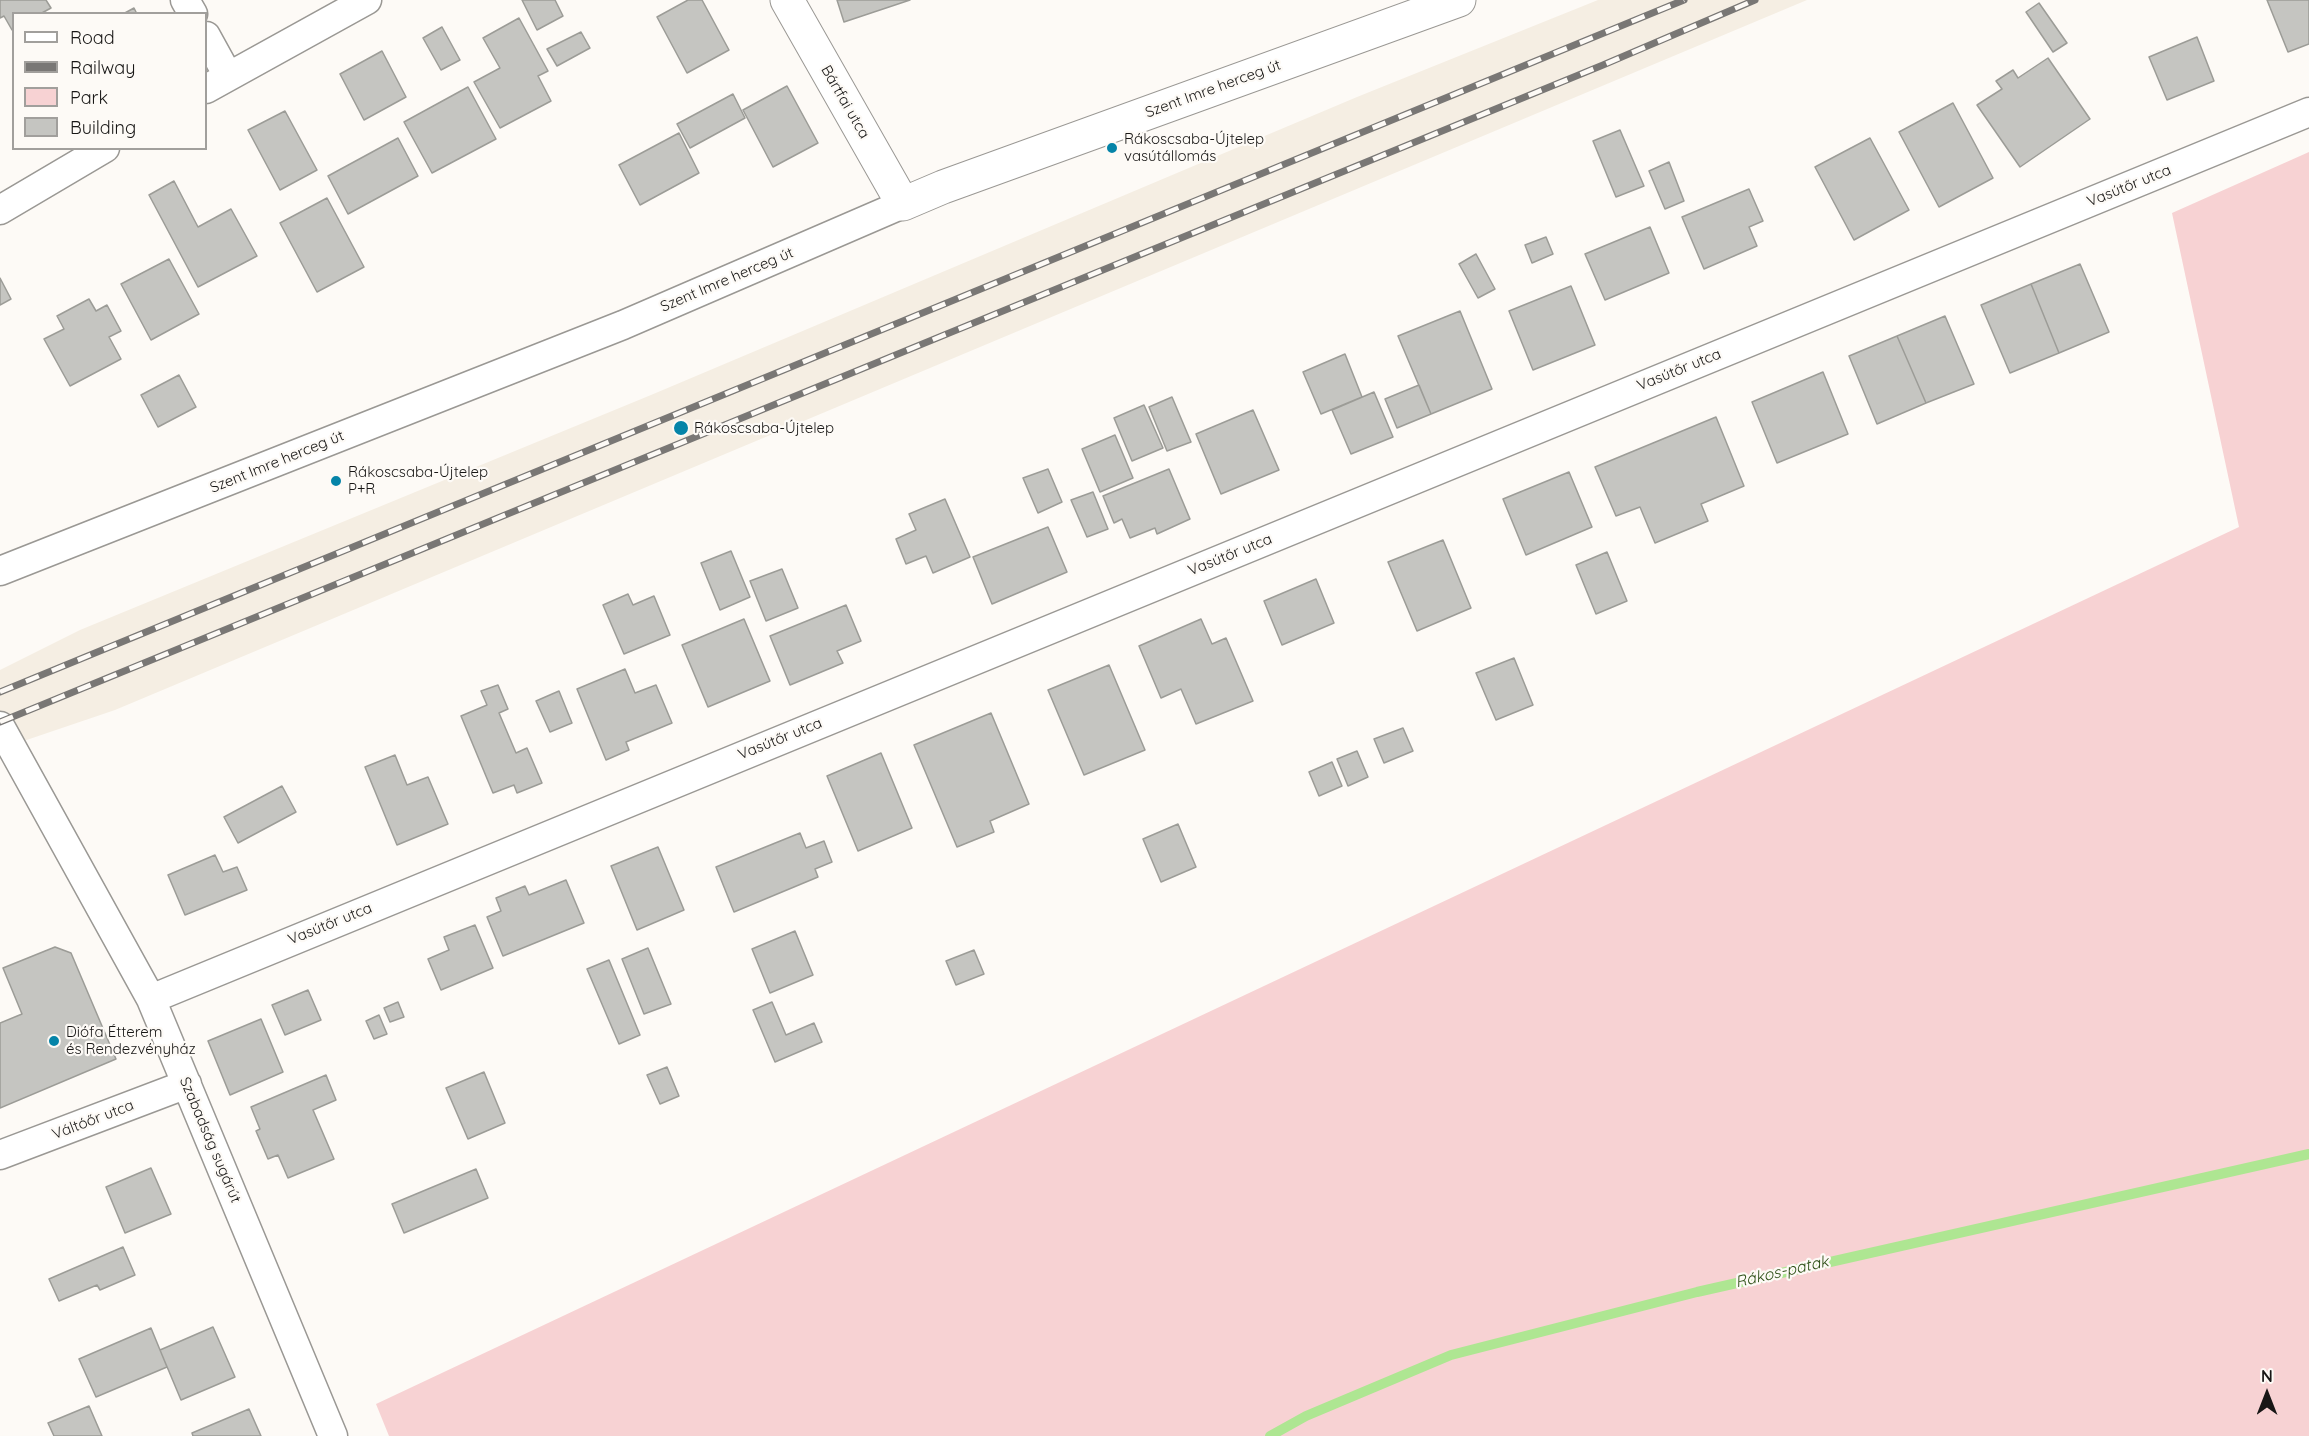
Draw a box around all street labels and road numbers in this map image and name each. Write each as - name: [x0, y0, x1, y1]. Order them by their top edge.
- street label: Szent Imre herceg út: [1143, 56, 1283, 122]
- street label: Bártfai utca: [817, 62, 873, 142]
- street label: Vasútőr utca: [2084, 161, 2174, 211]
- street label: Szent Imre herceg út: [658, 244, 796, 316]
- street label: Vasútőr utca: [1634, 345, 1724, 395]
- street label: Szent Imre herceg út: [207, 427, 347, 497]
- street label: Vasútőr utca: [1185, 530, 1275, 580]
- street label: Vasútőr utca: [735, 714, 825, 764]
- street label: Vasútőr utca: [285, 899, 375, 949]
- street label: Szabadság sugárút: [175, 1074, 245, 1206]
- street label: Váltóőr utca: [50, 1096, 136, 1144]

